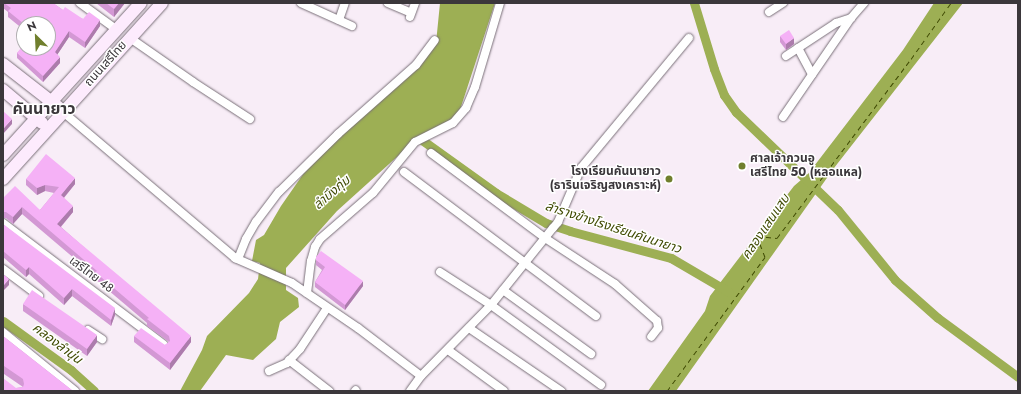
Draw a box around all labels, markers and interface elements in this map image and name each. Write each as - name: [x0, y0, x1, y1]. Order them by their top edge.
- north arrow: [16, 16, 56, 56]
- text: N: [24, 17, 39, 35]
- street label: ถนนเสรีไทย: [82, 38, 130, 90]
- district label: คันนายาว: [12, 99, 76, 119]
- place label: ศาลเจ้ากวนอู เสรีไทย 50 (หลอแหล): [750, 152, 862, 180]
- marker: ศาลเจ้ากวนอู เสรีไทย 50 (หลอแหล): [737, 161, 747, 171]
- place label: โรงเรียนคันนายาว (ธารินเจริญสงเคราะห์): [550, 165, 661, 193]
- water label: ลำบึงกุ่ม: [311, 173, 353, 213]
- marker: โรงเรียนคันนายาว (ธารินเจริญสงเคราะห์): [664, 174, 674, 184]
- water label: คลองแสนแสบ: [739, 192, 793, 262]
- water label: ลำรางข้างโรงเรียนคันนายาว: [543, 199, 683, 257]
- street label: เสรีไทย 48: [66, 254, 116, 296]
- water label: คลองลำนุ่น: [29, 320, 85, 368]

